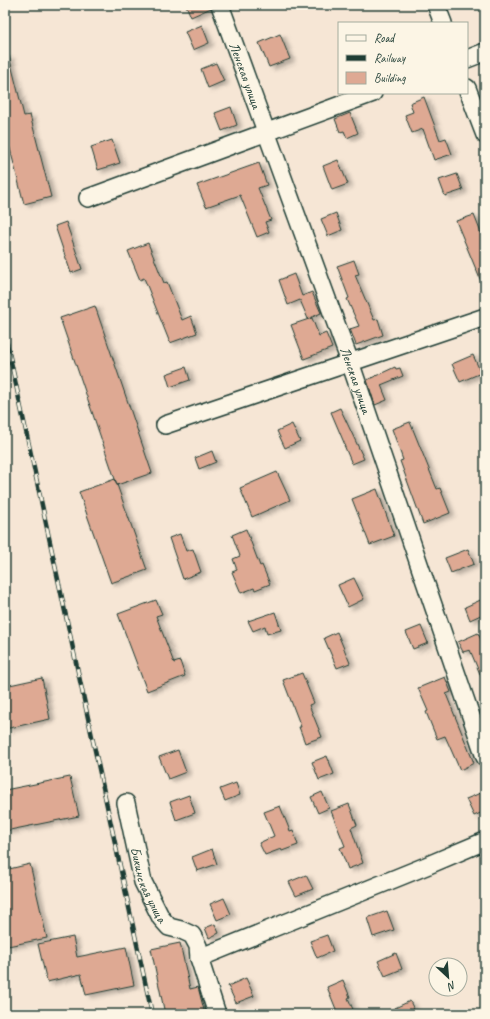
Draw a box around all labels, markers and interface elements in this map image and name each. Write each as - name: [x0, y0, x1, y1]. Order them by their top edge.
- legend: [338, 22, 468, 94]
- text: Road: [374, 30, 396, 46]
- street label: Ленская улица: [225, 40, 265, 112]
- text: Railway: [374, 50, 406, 66]
- text: Building: [374, 70, 406, 86]
- street label: Ленская улица: [336, 345, 375, 417]
- street label: Бикинская улица: [127, 845, 170, 927]
- north arrow: [428, 957, 468, 997]
- text: N: [444, 978, 459, 995]

